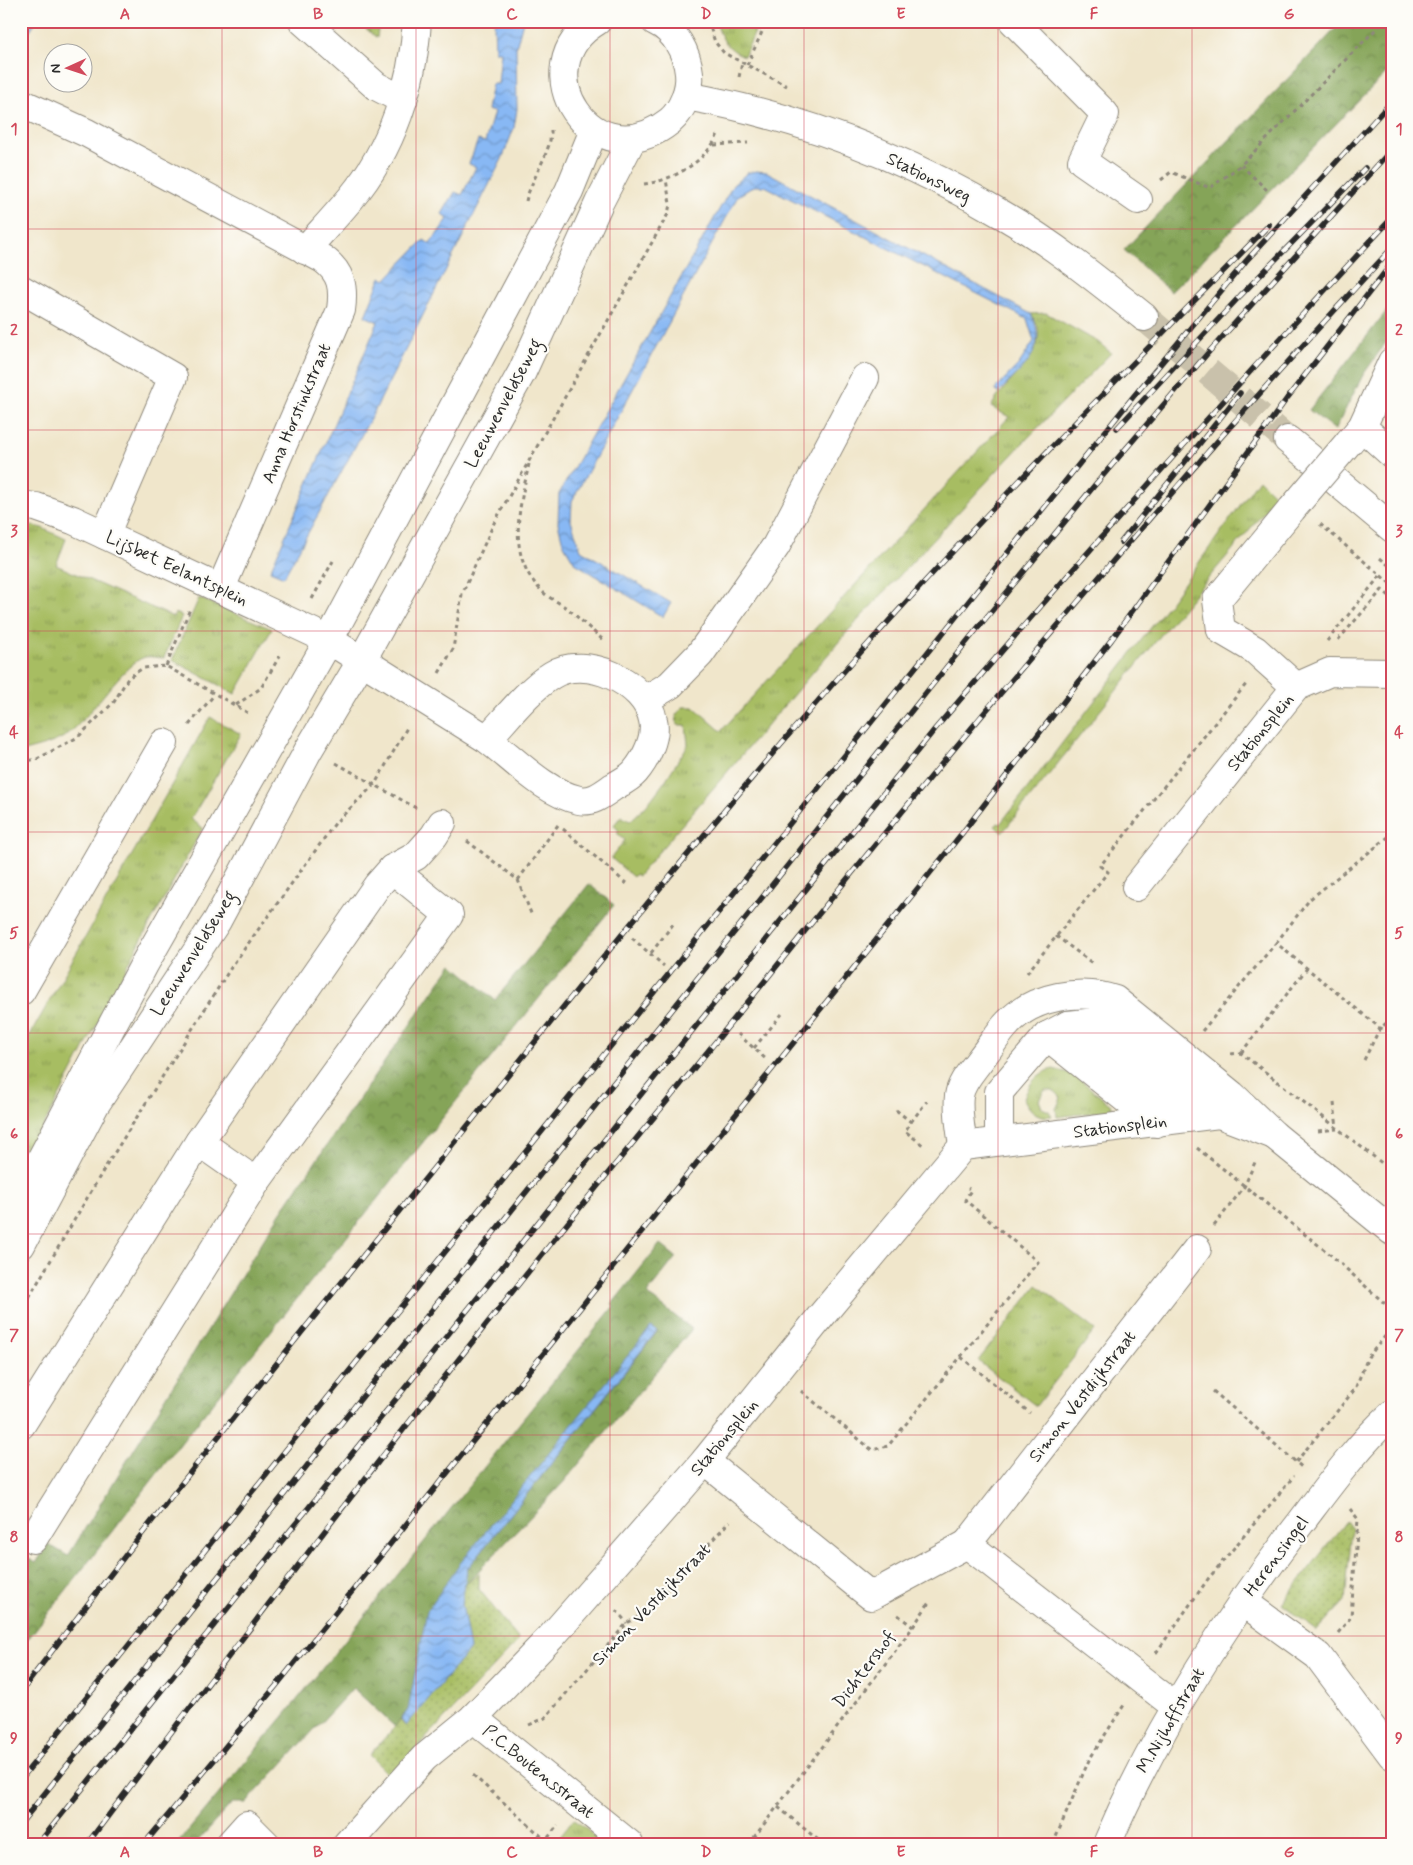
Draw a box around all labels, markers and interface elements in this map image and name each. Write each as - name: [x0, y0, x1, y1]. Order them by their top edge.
- text: A: [120, 4, 130, 25]
- text: B: [313, 4, 323, 25]
- text: C: [506, 4, 518, 25]
- text: D: [700, 4, 712, 25]
- text: E: [896, 4, 906, 25]
- text: F: [1090, 4, 1099, 25]
- text: G: [1284, 4, 1295, 25]
- north arrow: [42, 42, 92, 92]
- text: N: [47, 63, 65, 74]
- text: 1: [10, 119, 18, 140]
- text: 1: [1395, 119, 1403, 140]
- street label: Stationsweg: [882, 147, 975, 209]
- text: 2: [10, 320, 18, 341]
- text: 2: [1395, 320, 1403, 341]
- street label: Leeuwenveldseweg: [460, 334, 550, 474]
- street label: Anna Horstinkstraat: [257, 339, 337, 487]
- text: 3: [10, 521, 18, 542]
- text: 3: [1395, 521, 1403, 542]
- street label: Lijsbet Eelantsplein: [101, 525, 252, 612]
- street label: Stationsplein: [1222, 689, 1300, 777]
- text: 4: [9, 722, 19, 743]
- text: 4: [1394, 722, 1404, 743]
- street label: Leeuwenveldseweg: [146, 886, 244, 1022]
- text: 5: [9, 923, 19, 944]
- text: 5: [1394, 923, 1404, 944]
- street label: Stationsplein: [1072, 1109, 1168, 1145]
- text: 6: [10, 1124, 18, 1145]
- text: 6: [1395, 1124, 1403, 1145]
- text: 7: [9, 1325, 19, 1346]
- street label: Simon Vestdijkstraat: [1024, 1325, 1142, 1468]
- text: 7: [1394, 1325, 1404, 1346]
- street label: Stationsplein: [685, 1394, 764, 1481]
- street label: Herensingel: [1239, 1512, 1316, 1602]
- text: 8: [9, 1527, 19, 1548]
- text: 8: [1394, 1527, 1404, 1548]
- street label: Simon Vestdijkstraat: [587, 1538, 717, 1671]
- street label: Dichtershof: [828, 1626, 902, 1713]
- street label: M.Nijhoffstraat: [1131, 1663, 1211, 1778]
- street label: P.C.Boutensstraat: [477, 1719, 599, 1824]
- text: 9: [10, 1728, 18, 1749]
- text: 9: [1395, 1728, 1403, 1749]
- text: A: [120, 1842, 130, 1863]
- text: B: [313, 1842, 323, 1863]
- text: C: [506, 1842, 518, 1863]
- text: D: [700, 1842, 712, 1863]
- text: E: [896, 1842, 906, 1863]
- text: F: [1090, 1842, 1099, 1863]
- text: G: [1284, 1842, 1295, 1863]

